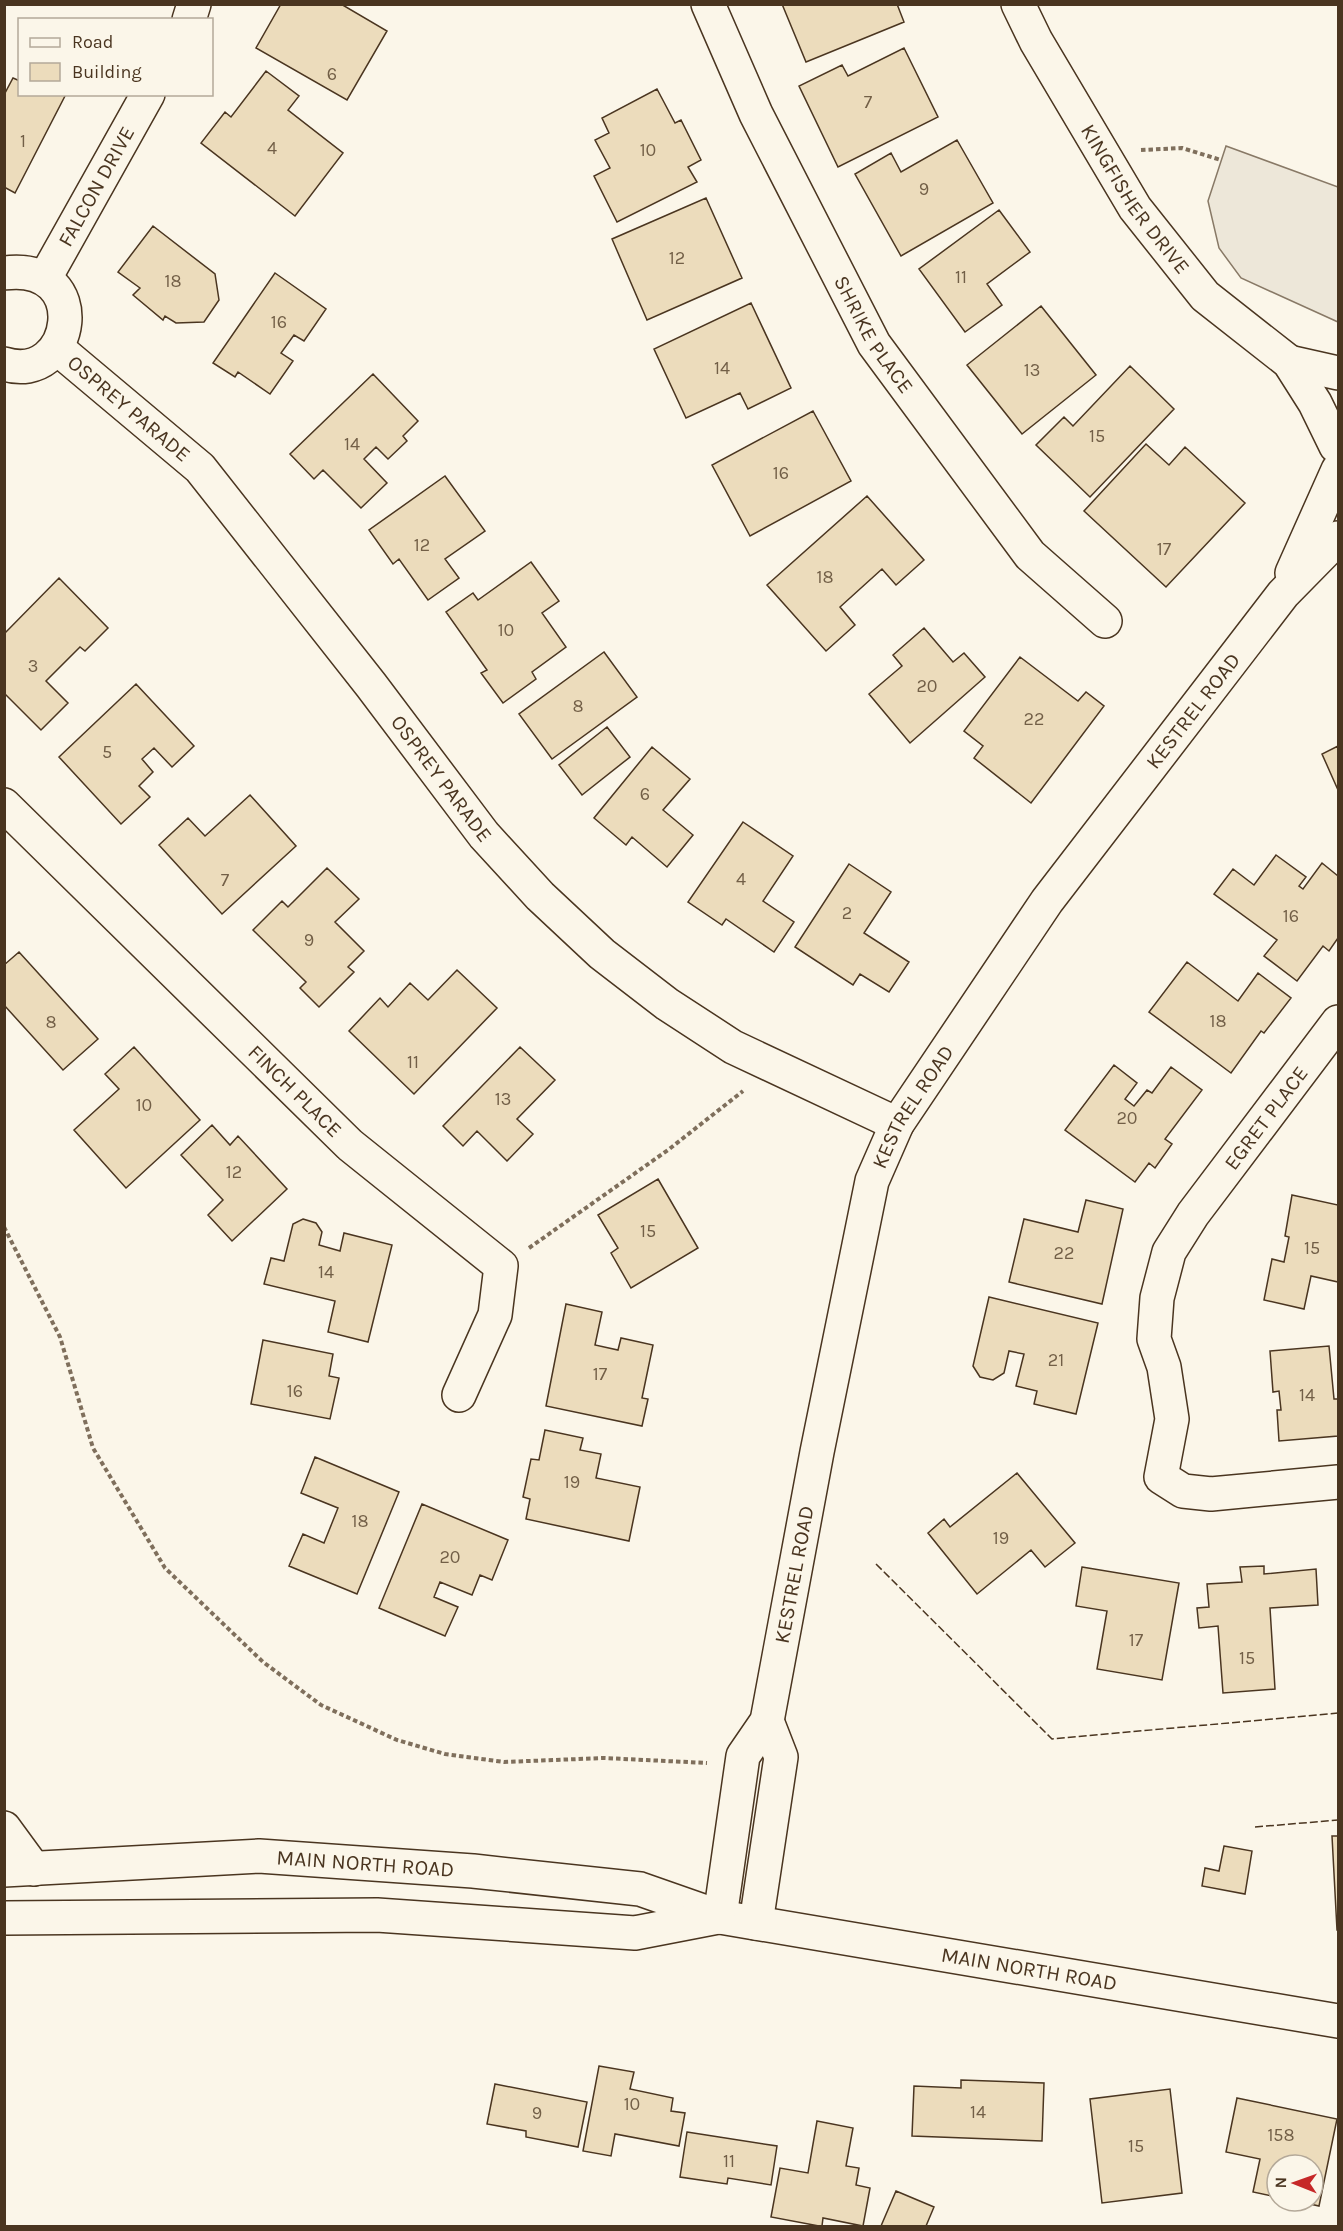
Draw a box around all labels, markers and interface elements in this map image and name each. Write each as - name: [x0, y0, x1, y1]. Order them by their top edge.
- legend: [18, 18, 213, 96]
- text: Road: [72, 31, 113, 53]
- text: Building: [72, 61, 142, 83]
- house number: 6: [327, 63, 337, 85]
- house number: 7: [864, 91, 873, 113]
- street label: KINGFISHER DRIVE: [1076, 120, 1195, 279]
- street label: FALCON DRIVE: [53, 122, 139, 251]
- house number: 1: [20, 130, 26, 152]
- house number: 4: [267, 137, 277, 159]
- house number: 10: [640, 139, 656, 161]
- house number: 9: [919, 178, 929, 200]
- house number: 12: [669, 247, 685, 269]
- house number: 11: [955, 266, 967, 288]
- house number: 18: [164, 270, 182, 292]
- street label: SHRIKE PLACE: [829, 272, 918, 398]
- house number: 16: [271, 311, 287, 333]
- street label: OSPREY PARADE: [63, 350, 195, 467]
- house number: 14: [714, 357, 730, 379]
- house number: 13: [1024, 359, 1040, 381]
- house number: 15: [1089, 425, 1105, 447]
- house number: 14: [344, 433, 360, 455]
- house number: 16: [773, 462, 789, 484]
- house number: 12: [414, 534, 430, 556]
- house number: 17: [1157, 538, 1172, 560]
- house number: 18: [816, 566, 834, 588]
- house number: 10: [498, 619, 514, 641]
- street label: KESTREL ROAD: [1141, 648, 1245, 774]
- house number: 3: [28, 655, 38, 677]
- house number: 20: [916, 675, 938, 697]
- house number: 8: [572, 695, 584, 717]
- house number: 22: [1024, 708, 1044, 730]
- street label: OSPREY PARADE: [386, 710, 497, 847]
- house number: 5: [102, 741, 112, 763]
- house number: 6: [640, 783, 650, 805]
- house number: 4: [736, 868, 746, 890]
- house number: 7: [221, 869, 230, 891]
- house number: 2: [842, 902, 852, 924]
- house number: 16: [1283, 905, 1299, 927]
- house number: 9: [304, 929, 314, 951]
- house number: 18: [1209, 1010, 1227, 1032]
- house number: 8: [45, 1011, 57, 1033]
- street label: FINCH PLACE: [243, 1040, 347, 1142]
- street label: KESTREL ROAD: [867, 1041, 959, 1172]
- house number: 11: [407, 1051, 419, 1073]
- street label: EGRET PLACE: [1219, 1061, 1313, 1175]
- house number: 13: [495, 1088, 511, 1110]
- house number: 10: [136, 1094, 152, 1116]
- house number: 20: [1116, 1107, 1138, 1129]
- house number: 12: [226, 1161, 242, 1183]
- house number: 15: [640, 1220, 656, 1242]
- house number: 15: [1304, 1237, 1320, 1259]
- house number: 22: [1054, 1242, 1074, 1264]
- house number: 14: [318, 1261, 334, 1283]
- house number: 21: [1048, 1349, 1064, 1371]
- house number: 17: [593, 1363, 608, 1385]
- house number: 16: [287, 1380, 303, 1402]
- house number: 14: [1299, 1384, 1315, 1406]
- house number: 19: [564, 1471, 580, 1493]
- street label: KESTREL ROAD: [770, 1504, 819, 1645]
- house number: 18: [351, 1510, 369, 1532]
- house number: 19: [993, 1527, 1009, 1549]
- house number: 20: [439, 1546, 461, 1568]
- house number: 17: [1129, 1629, 1144, 1651]
- house number: 15: [1239, 1647, 1255, 1669]
- street label: MAIN NORTH ROAD: [276, 1845, 455, 1882]
- street label: MAIN NORTH ROAD: [939, 1942, 1119, 1996]
- house number: 10: [624, 2093, 640, 2115]
- house number: 14: [970, 2101, 986, 2123]
- house number: 9: [532, 2102, 542, 2124]
- house number: 158: [1267, 2124, 1295, 2146]
- house number: 15: [1128, 2135, 1144, 2157]
- house number: 11: [723, 2150, 735, 2172]
- north arrow: [1265, 2153, 1325, 2213]
- text: N: [1271, 2177, 1290, 2189]

